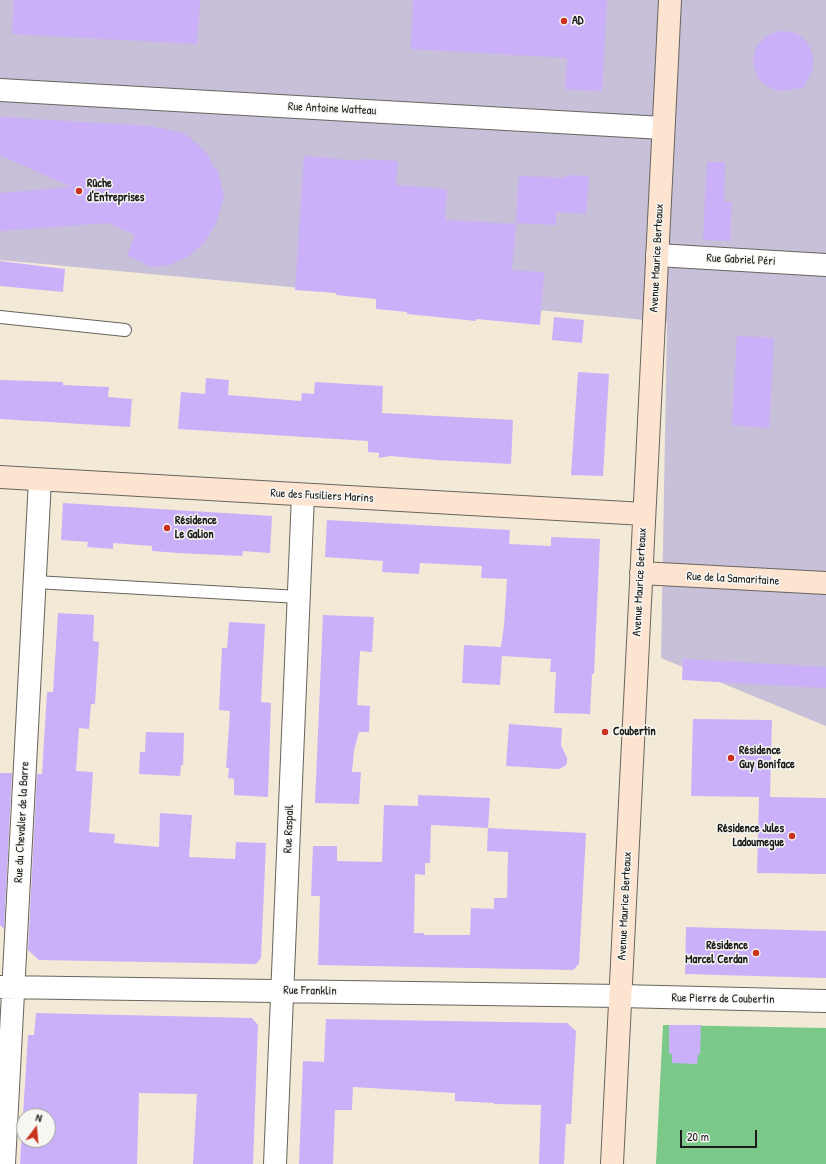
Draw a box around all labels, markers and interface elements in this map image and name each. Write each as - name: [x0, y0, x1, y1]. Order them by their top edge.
- place label: AD: [572, 14, 584, 28]
- marker: AD: [559, 16, 569, 26]
- street label: Rue Antoine Watteau: [288, 99, 376, 119]
- place label: Rûche d'Entreprises: [87, 177, 144, 205]
- marker: Rûche d'Entreprises: [74, 186, 84, 196]
- street label: Avenue Maurice Berteaux: [647, 203, 667, 313]
- street label: Rue Gabriel Péri: [706, 251, 776, 269]
- street label: Rue des Fusiliers Marins: [270, 486, 374, 506]
- place label: Résidence Le Galion: [175, 514, 217, 542]
- marker: Résidence Le Galion: [162, 523, 172, 533]
- street label: Avenue Maurice Berteaux: [630, 527, 650, 637]
- street label: Rue de la Samaritaine: [686, 569, 780, 589]
- place label: Coubertin: [613, 725, 656, 739]
- marker: Coubertin: [600, 727, 610, 737]
- place label: Résidence Guy Boniface: [739, 744, 795, 772]
- marker: Résidence Guy Boniface: [726, 753, 736, 763]
- street label: Rue du Chevalier de la Barre: [12, 761, 32, 883]
- street label: Rue Raspail: [281, 805, 297, 853]
- place label: Résidence Jules Ladoumegue: [718, 822, 784, 850]
- marker: Résidence Jules Ladoumegue: [787, 831, 797, 841]
- street label: Avenue Maurice Berteaux: [615, 851, 635, 961]
- place label: Résidence Marcel Cerdan: [685, 939, 748, 967]
- marker: Résidence Marcel Cerdan: [751, 948, 761, 958]
- street label: Rue Franklin: [283, 983, 337, 999]
- street label: Rue Pierre de Coubertin: [671, 991, 775, 1007]
- north arrow: [16, 1108, 56, 1148]
- text: N: [34, 1110, 44, 1125]
- scale bar: [682, 1122, 759, 1148]
- text: 20 m: [687, 1128, 709, 1145]

